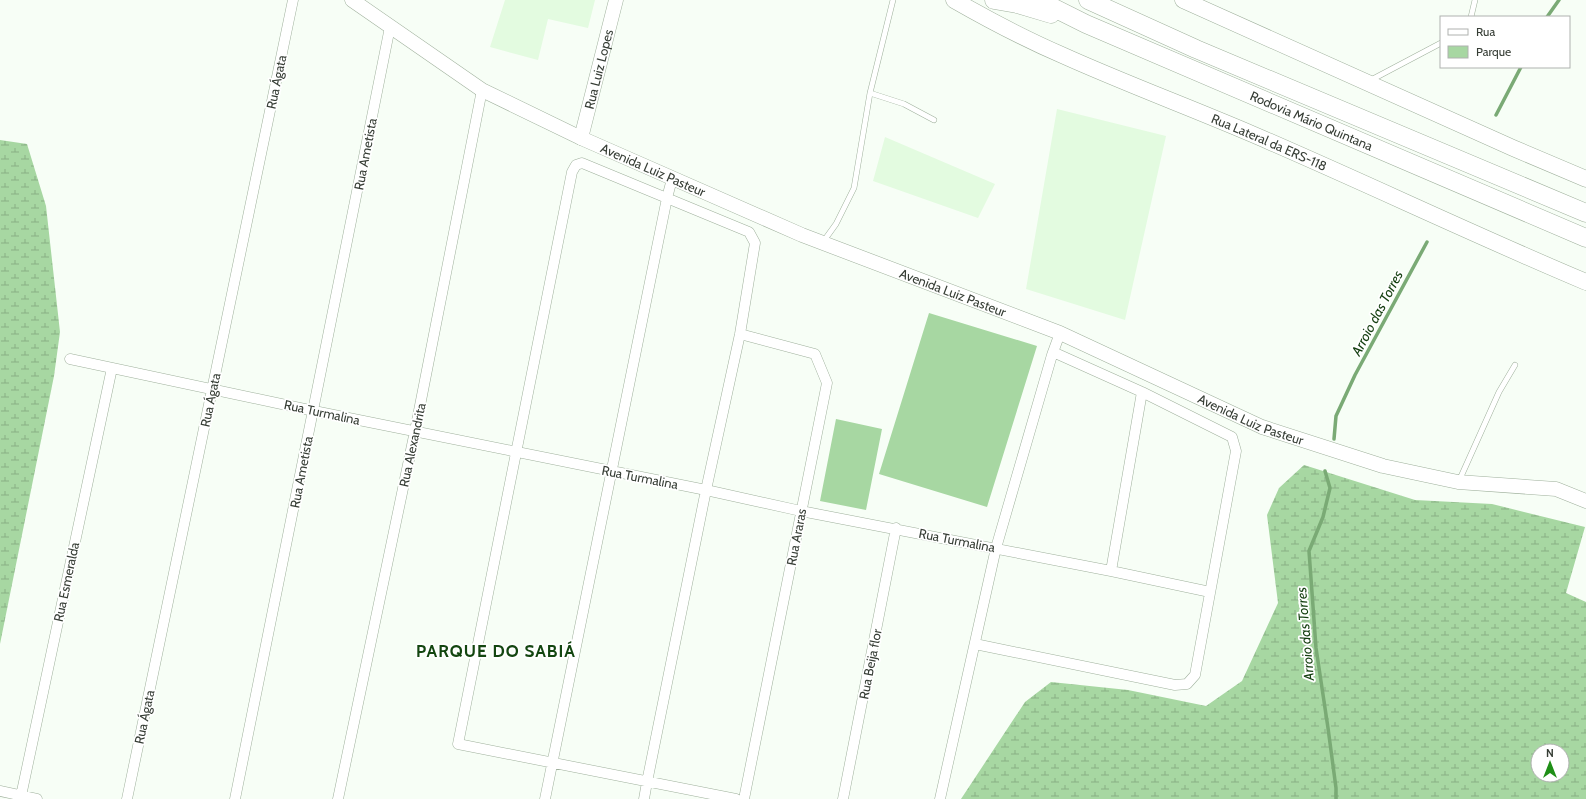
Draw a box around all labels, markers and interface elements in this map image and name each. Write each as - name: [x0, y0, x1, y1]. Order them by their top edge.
- legend: [1440, 16, 1570, 68]
- text: Rua: [1476, 24, 1495, 39]
- street label: Rua Luiz Lopes: [581, 27, 616, 111]
- text: Parque: [1476, 44, 1511, 59]
- street label: Rua Ágata: [262, 53, 290, 110]
- street label: Rodovia Mário Quintana: [1248, 87, 1376, 154]
- street label: Rua Lateral da ERS-118: [1209, 110, 1330, 174]
- street label: Rua Ametista: [350, 116, 380, 191]
- street label: Avenida Luiz Pasteur: [598, 140, 709, 200]
- street label: Avenida Luiz Pasteur: [897, 265, 1009, 320]
- water label: Arroio das Torres: [1347, 267, 1407, 359]
- street label: Rua Ágata: [196, 371, 224, 428]
- street label: Avenida Luiz Pasteur: [1195, 390, 1306, 448]
- street label: Rua Turmalina: [283, 396, 362, 428]
- street label: Rua Alexandrita: [395, 401, 429, 488]
- street label: Rua Ametista: [286, 434, 316, 509]
- street label: Rua Turmalina: [601, 462, 680, 492]
- street label: Rua Araras: [783, 507, 809, 567]
- street label: Rua Turmalina: [918, 525, 997, 555]
- street label: Rua Esmeralda: [50, 540, 82, 623]
- water label: Arroio das Torres: [1292, 586, 1318, 682]
- street label: Rua Beija flor: [855, 627, 886, 701]
- district label: PARQUE DO SABIÁ: [416, 641, 576, 661]
- street label: Rua Ágata: [130, 688, 158, 745]
- north arrow: [1530, 743, 1570, 783]
- text: N: [1546, 746, 1554, 760]

